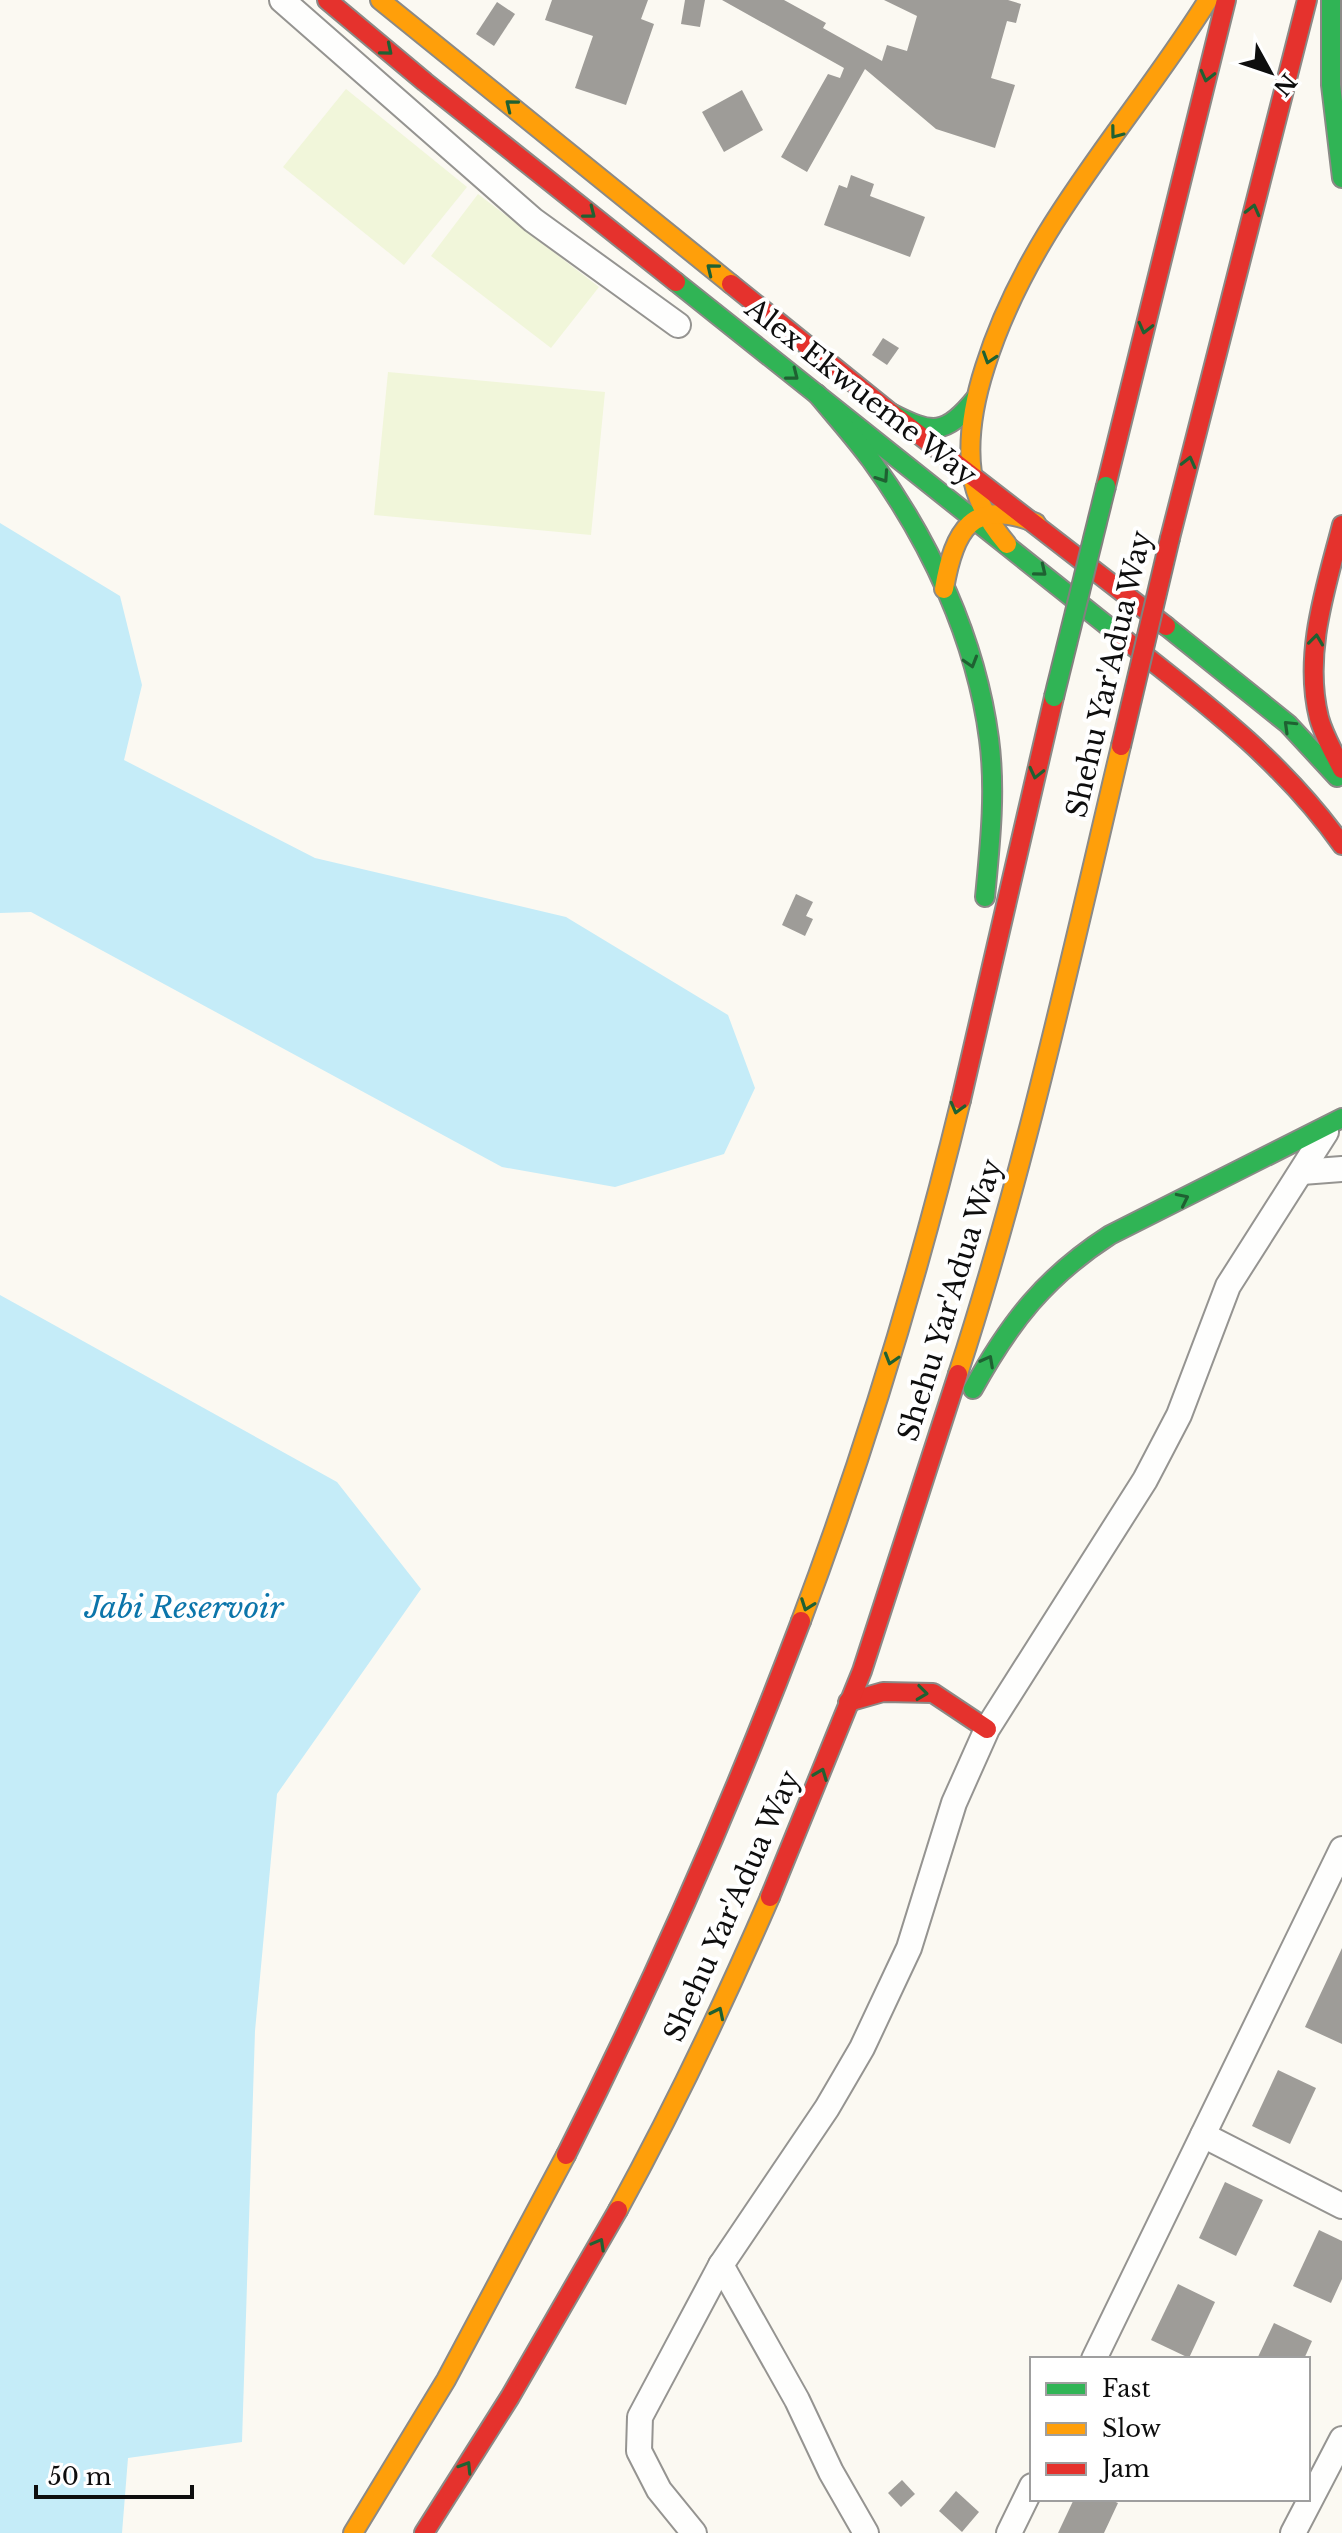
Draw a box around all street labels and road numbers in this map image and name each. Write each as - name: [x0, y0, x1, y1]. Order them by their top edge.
- street label: Alex Ekwueme Way: [738, 290, 984, 493]
- street label: Shehu Yar'Adua Way: [1059, 527, 1159, 821]
- street label: Shehu Yar'Adua Way: [890, 1155, 1010, 1445]
- street label: Shehu Yar'Adua Way: [656, 1765, 808, 2047]

